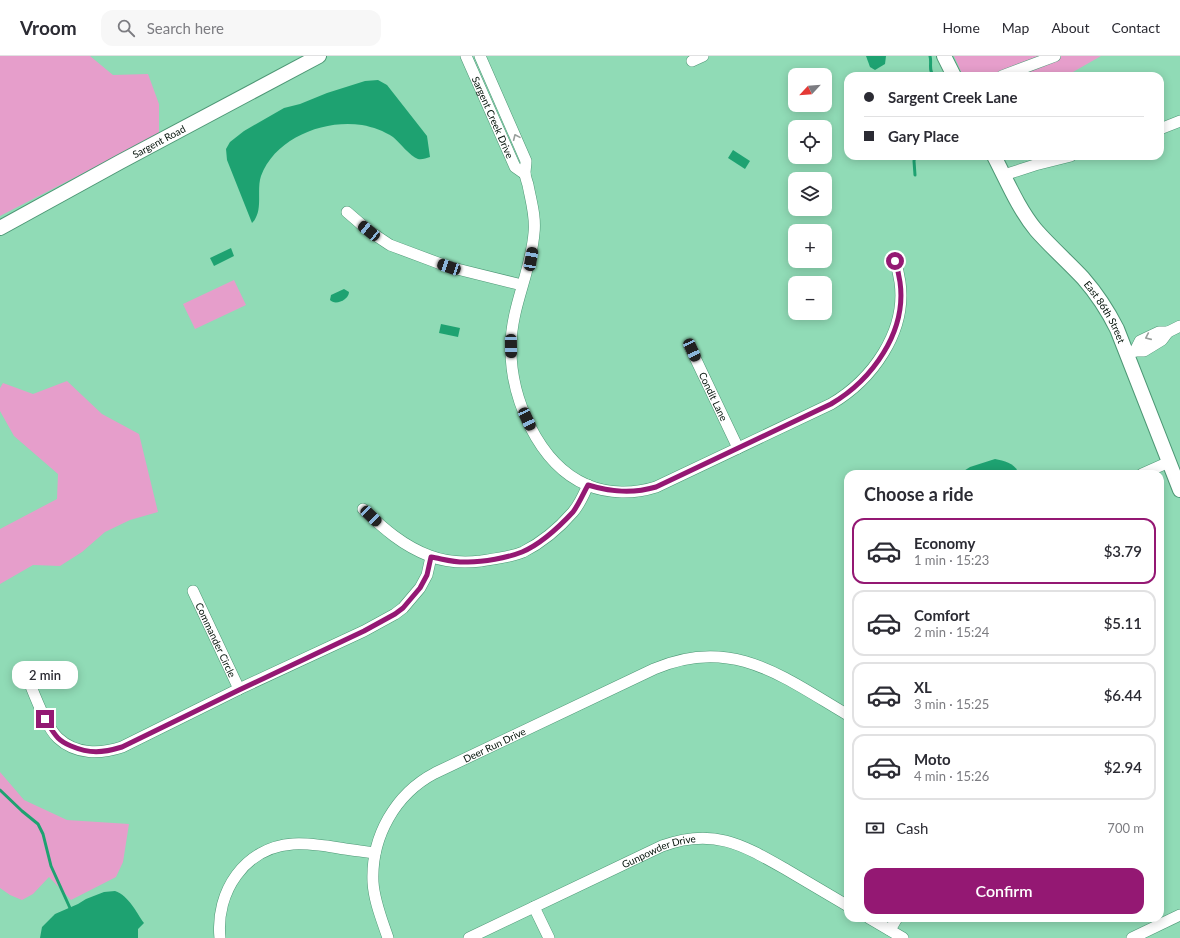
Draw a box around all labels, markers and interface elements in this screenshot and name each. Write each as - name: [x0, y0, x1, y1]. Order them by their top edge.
- search box: [101, 10, 381, 46]
- text: Vroom: [20, 16, 77, 39]
- icon: search: [115, 17, 137, 39]
- text: Search here: [147, 19, 224, 37]
- text: Home: [942, 19, 980, 36]
- text: Map: [1002, 19, 1029, 36]
- text: About: [1051, 19, 1089, 36]
- text: Contact: [1111, 19, 1160, 36]
- north arrow: [788, 68, 832, 112]
- map controls: [788, 68, 832, 320]
- street label: Sargent Creek Drive: [470, 75, 516, 160]
- text: Sargent Creek Lane: [888, 88, 1017, 106]
- button: locate: [788, 120, 832, 164]
- street label: Sargent Road: [130, 122, 187, 160]
- text: Gary Place: [888, 127, 959, 145]
- one-way arrow: [513, 134, 521, 142]
- button: layers: [788, 172, 832, 216]
- car: [356, 219, 382, 243]
- button: +: [788, 224, 832, 268]
- car: [523, 246, 539, 272]
- route start: [886, 252, 904, 270]
- car: [436, 257, 462, 277]
- button: −: [788, 276, 832, 320]
- street label: East 86th Street: [1082, 278, 1128, 345]
- one-way arrow: [1145, 332, 1153, 340]
- car: [505, 334, 517, 358]
- car: [681, 337, 703, 363]
- street label: Condit Lane: [697, 370, 730, 423]
- car: [516, 406, 538, 432]
- text: Choose a ride: [864, 483, 973, 505]
- car: [358, 503, 384, 529]
- icon: car: [866, 533, 902, 569]
- text: Economy: [914, 534, 975, 552]
- text: $3.79: [1104, 542, 1142, 560]
- text: 1 min · 15:23: [914, 552, 989, 568]
- street label: Commander Circle: [193, 601, 239, 679]
- icon: car: [866, 605, 902, 641]
- text: Comfort: [914, 606, 970, 624]
- text: $5.11: [1104, 614, 1142, 632]
- text: 2 min · 15:24: [914, 624, 989, 640]
- callout: 2 min: [12, 661, 78, 689]
- text: 2 min: [29, 667, 61, 683]
- icon: car: [866, 677, 902, 713]
- text: XL: [914, 678, 932, 696]
- text: $6.44: [1104, 686, 1142, 704]
- text: 3 min · 15:25: [914, 696, 989, 712]
- route end: [36, 710, 54, 728]
- street label: Deer Run Drive: [461, 725, 527, 765]
- icon: car: [866, 749, 902, 785]
- text: Moto: [914, 750, 951, 768]
- text: $2.94: [1104, 758, 1142, 776]
- text: 4 min · 15:26: [914, 768, 989, 784]
- icon: cash: [864, 817, 886, 839]
- text: Cash: [896, 819, 928, 837]
- text: 700 m: [1107, 820, 1144, 836]
- street label: Gunpowder Drive: [620, 832, 696, 870]
- button: Confirm: [864, 868, 1144, 914]

